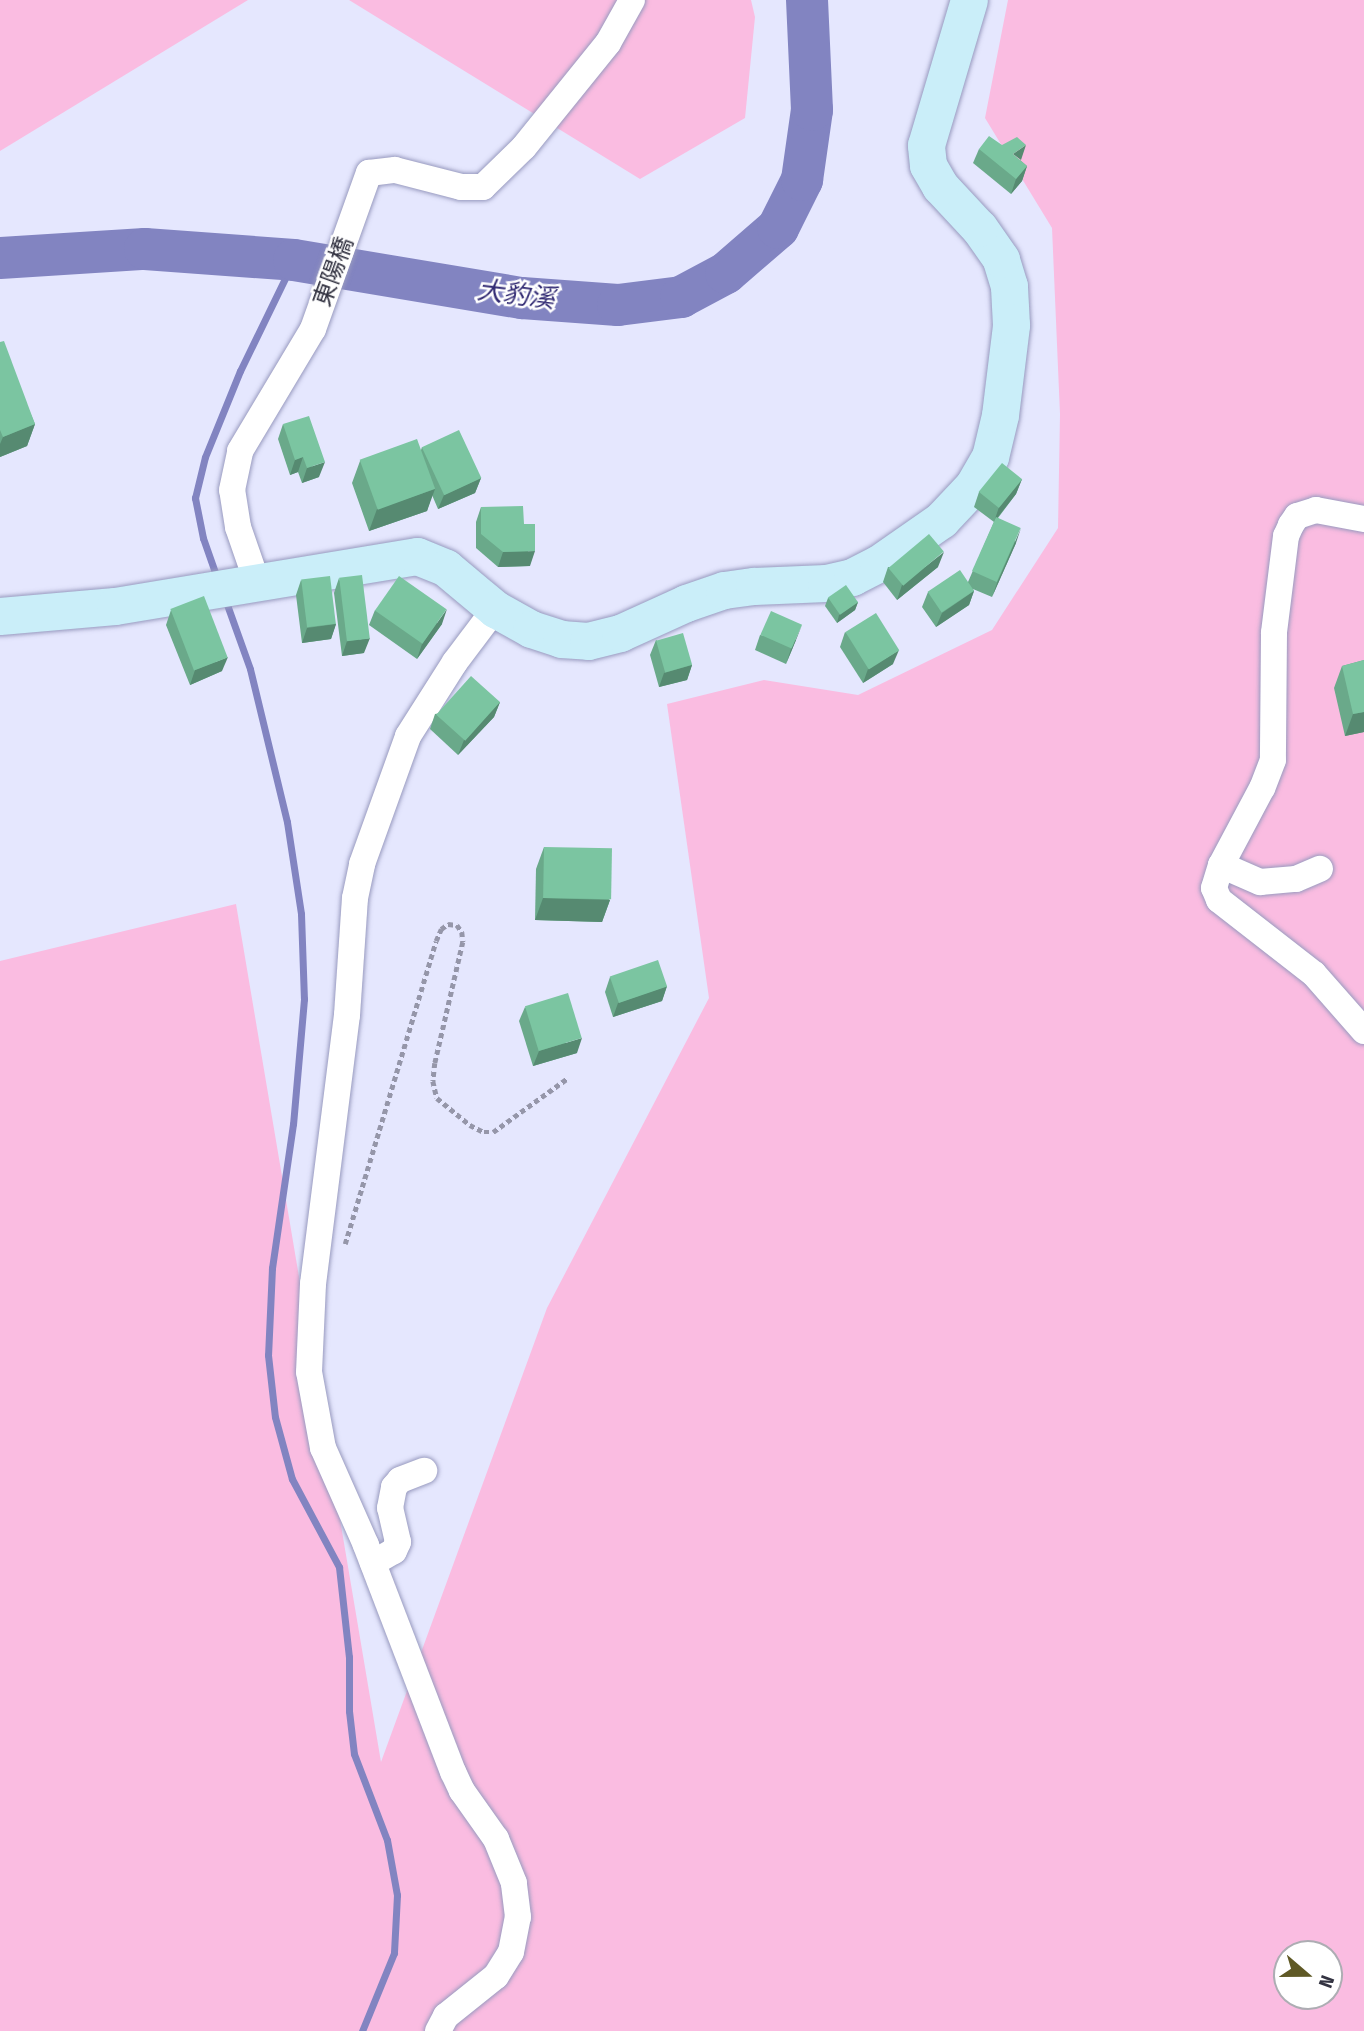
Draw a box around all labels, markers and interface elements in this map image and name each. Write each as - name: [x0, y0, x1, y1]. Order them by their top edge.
- street label: 東陽橋: [308, 233, 360, 311]
- water label: 大豹溪: [475, 275, 557, 315]
- north arrow: [1273, 1940, 1343, 2010]
- text: N: [1314, 1972, 1339, 1991]

